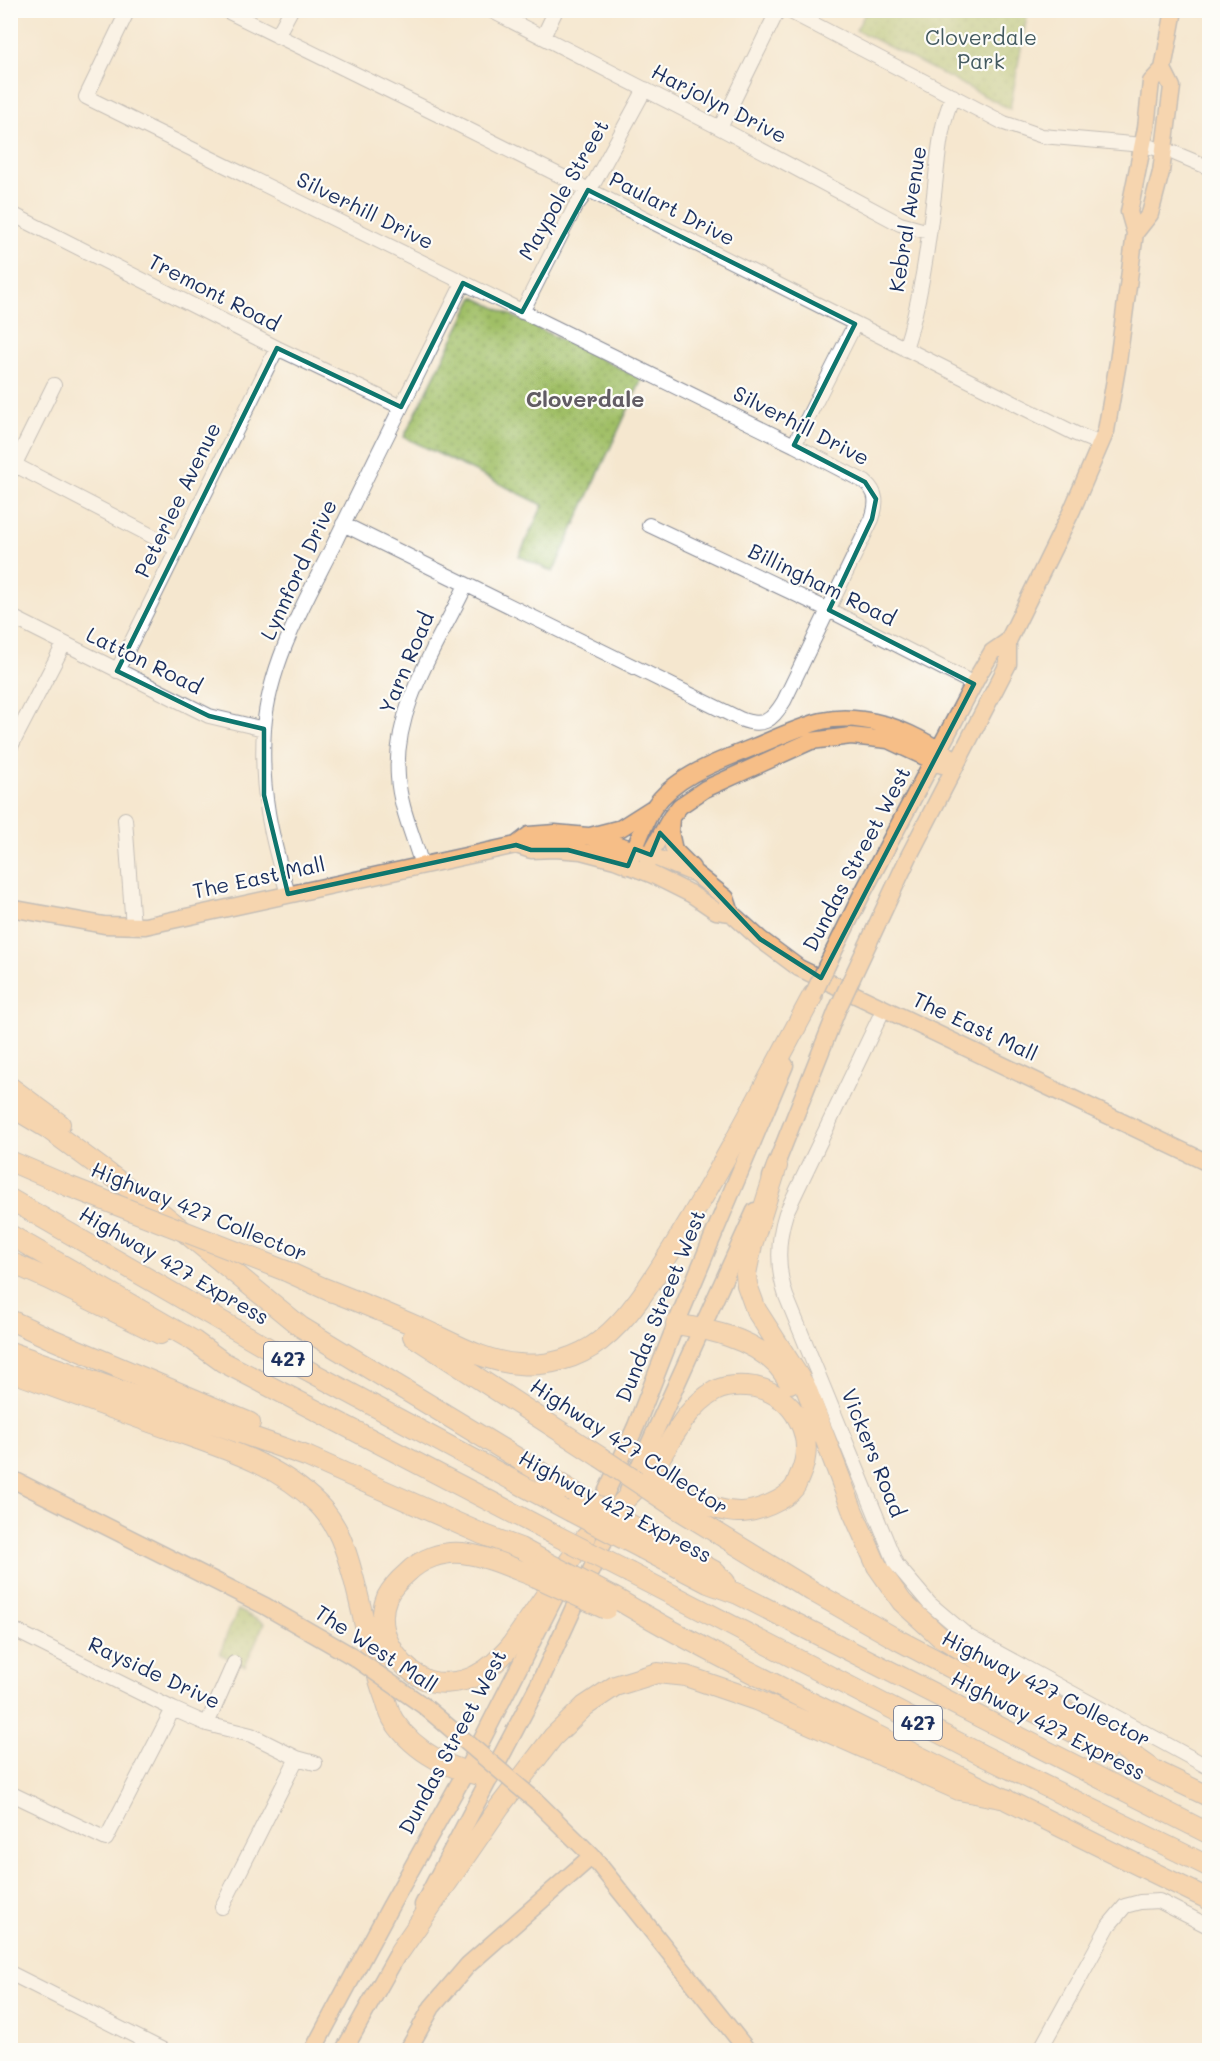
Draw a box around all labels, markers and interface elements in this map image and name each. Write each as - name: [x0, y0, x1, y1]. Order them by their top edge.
- park label: Cloverdale Park: [925, 23, 1037, 74]
- street label: Harjolyn Drive: [648, 57, 792, 148]
- street label: Maypole Street: [512, 114, 614, 264]
- street label: Kebral Avenue: [882, 144, 931, 294]
- street label: Paulart Drive: [605, 164, 740, 251]
- street label: Silverhill Drive: [293, 165, 439, 254]
- street label: Tremont Road: [144, 247, 285, 336]
- street label: Silverhill Drive: [729, 379, 874, 471]
- district label: Cloverdale: [526, 384, 644, 413]
- street label: Peterlee Avenue: [127, 417, 226, 581]
- street label: Lynnford Drive: [253, 495, 342, 644]
- street label: Billingham Road: [744, 536, 901, 631]
- street label: Yarn Road: [372, 607, 439, 717]
- street label: Latton Road: [82, 620, 207, 699]
- street label: Dundas Street West: [796, 761, 916, 955]
- street label: The East Mall: [190, 849, 327, 904]
- street label: The East Mall: [909, 985, 1042, 1066]
- street label: Highway 427 Collector: [88, 1155, 311, 1266]
- street label: Highway 427 Express: [75, 1199, 274, 1330]
- street label: Dundas Street West: [609, 1205, 711, 1406]
- road number: 427: [264, 1342, 312, 1376]
- street label: Highway 427 Collector: [526, 1372, 734, 1520]
- street label: Vickers Road: [836, 1384, 912, 1521]
- street label: Highway 427 Express: [515, 1443, 717, 1568]
- street label: The West Mall: [310, 1598, 443, 1698]
- street label: Highway 427 Collector: [938, 1623, 1155, 1752]
- street label: Rayside Drive: [84, 1629, 225, 1714]
- street label: Dundas Street West: [392, 1644, 512, 1838]
- street label: Highway 427 Express: [947, 1664, 1150, 1785]
- road number: 427: [894, 1706, 942, 1740]

